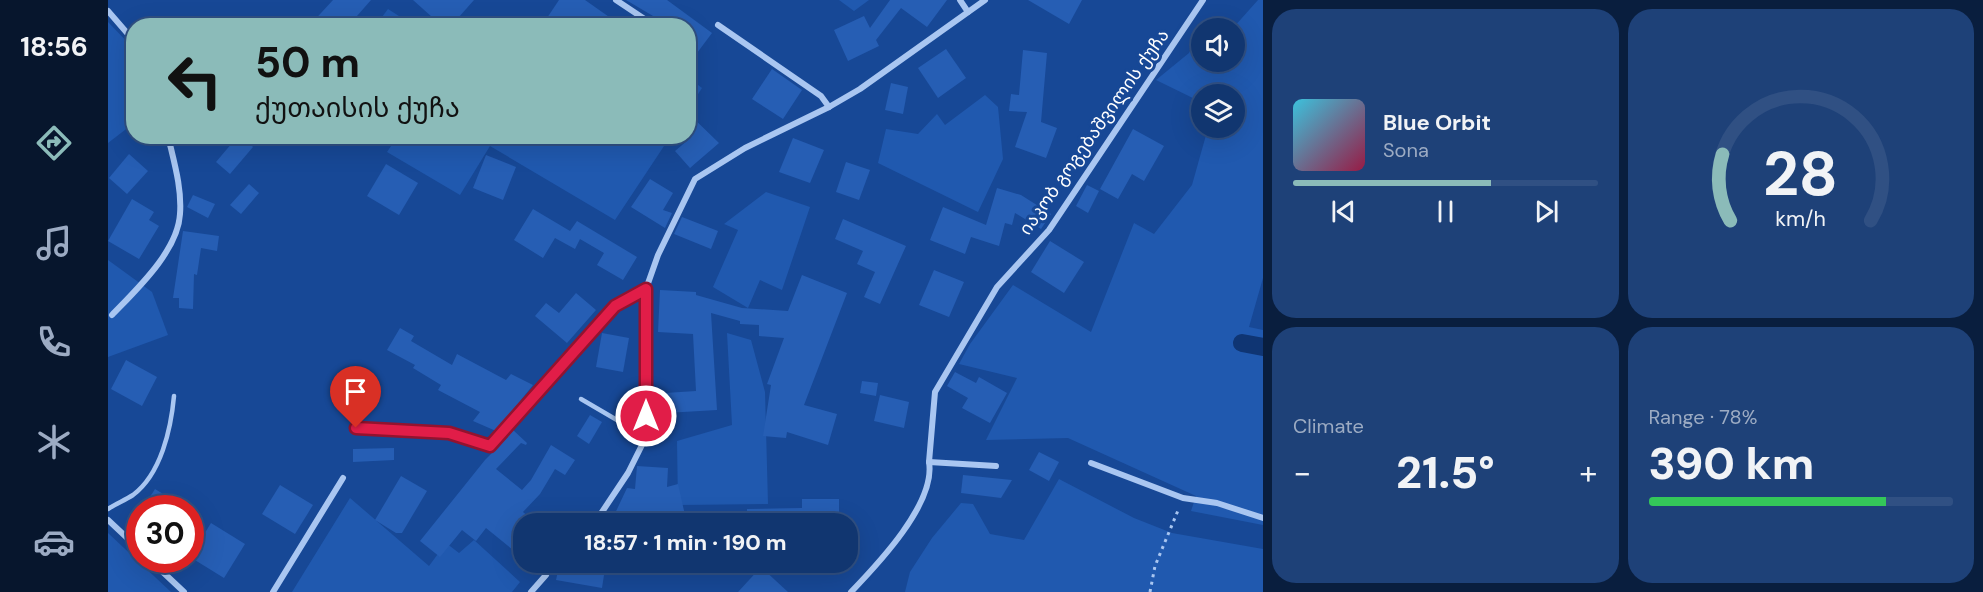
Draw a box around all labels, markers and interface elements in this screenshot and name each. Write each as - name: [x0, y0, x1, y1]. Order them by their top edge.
- map controls: [1191, 18, 1245, 138]
- button: sound: [1191, 18, 1245, 72]
- street label: იაკობ გოგებაშვილის ქუჩა: [1014, 24, 1174, 240]
- text: 18:56: [20, 29, 88, 64]
- text: 50 m: [255, 35, 360, 90]
- icon: left: [156, 42, 234, 120]
- button: layers: [1191, 84, 1245, 138]
- text: ქუთაისის ქუჩა: [255, 90, 460, 125]
- text: Blue Orbit: [1383, 108, 1491, 137]
- icon: directions: [33, 122, 75, 164]
- text: 28: [1763, 133, 1838, 214]
- text: Sona: [1383, 137, 1429, 163]
- icon: previous: [1327, 195, 1360, 228]
- icon: pause: [1429, 195, 1462, 228]
- icon: next: [1530, 195, 1563, 228]
- text: km/h: [1775, 205, 1826, 233]
- icon: music: [33, 222, 75, 264]
- icon: phone: [33, 321, 75, 363]
- pin: [330, 366, 381, 428]
- icon: arrive: [339, 375, 372, 408]
- position arrow: [614, 384, 678, 448]
- text: Range · 78%: [1649, 404, 1757, 430]
- text: Climate: [1293, 413, 1364, 439]
- icon: climate: [33, 421, 75, 463]
- text: 390 km: [1649, 434, 1814, 493]
- text: 21.5°: [1396, 443, 1495, 502]
- text: −: [1293, 451, 1311, 494]
- text: +: [1579, 451, 1598, 494]
- speed limit sign: 30: [126, 495, 204, 573]
- icon: car: [33, 521, 75, 563]
- text: 18:57 · 1 min · 190 m: [584, 528, 787, 557]

